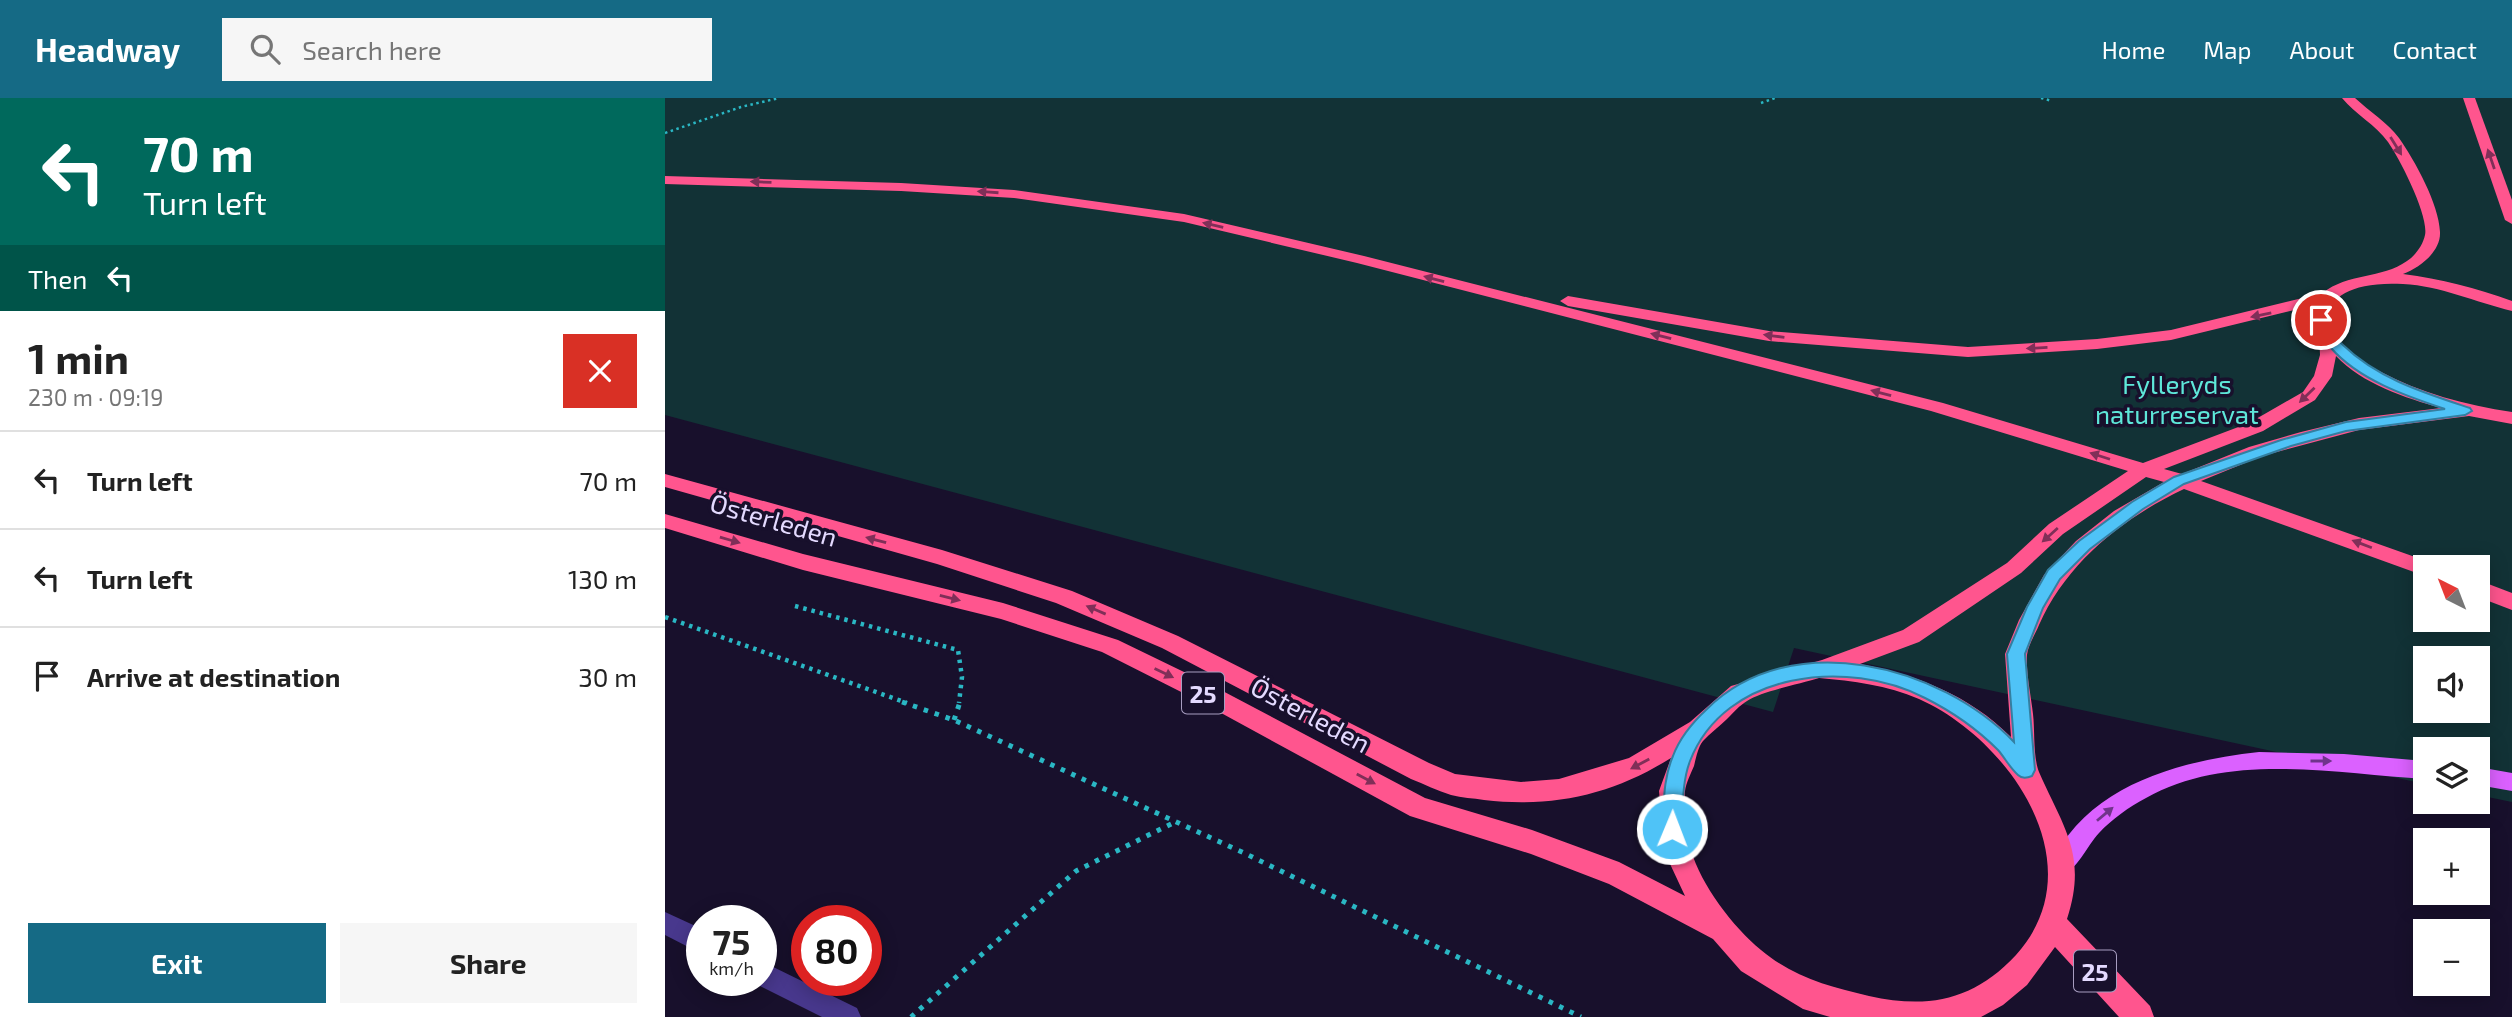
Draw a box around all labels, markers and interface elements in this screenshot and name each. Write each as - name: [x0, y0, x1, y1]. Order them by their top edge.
- search box: [222, 18, 712, 81]
- text: Headway: [35, 29, 180, 69]
- icon: search: [246, 30, 284, 68]
- text: Search here: [302, 34, 442, 65]
- text: Home: [2102, 35, 2165, 64]
- text: Map: [2203, 35, 2251, 64]
- text: About: [2289, 35, 2355, 64]
- text: Contact: [2393, 35, 2477, 64]
- text: 70 m: [143, 123, 254, 182]
- icon: left: [28, 126, 119, 217]
- one-way arrow: [2390, 137, 2402, 156]
- one-way arrow: [2485, 148, 2496, 169]
- one-way arrow: [750, 176, 772, 187]
- text: Turn left: [143, 183, 267, 221]
- one-way arrow: [977, 187, 999, 198]
- one-way arrow: [1202, 219, 1224, 230]
- icon: left: [101, 259, 139, 297]
- text: Then: [28, 263, 87, 294]
- one-way arrow: [1423, 273, 1444, 283]
- pin: [2291, 290, 2351, 350]
- icon: arrive: [2302, 301, 2340, 339]
- one-way arrow: [2250, 309, 2272, 320]
- one-way arrow: [1650, 330, 1672, 341]
- one-way arrow: [1762, 330, 1784, 341]
- text: 1 min: [28, 332, 129, 382]
- button: close: [563, 334, 637, 408]
- one-way arrow: [2025, 343, 2047, 354]
- park label: Fylleryds naturreservat: [2095, 368, 2259, 429]
- text: 230 m · 09:19: [28, 383, 163, 411]
- one-way arrow: [1870, 387, 1891, 397]
- one-way arrow: [2299, 387, 2316, 403]
- one-way arrow: [2089, 450, 2110, 460]
- icon: left: [28, 461, 66, 499]
- text: Turn left: [87, 465, 193, 496]
- text: 70 m: [579, 465, 637, 496]
- street label: Österleden: [707, 486, 841, 552]
- one-way arrow: [2041, 527, 2059, 543]
- one-way arrow: [865, 534, 887, 545]
- one-way arrow: [720, 536, 741, 546]
- one-way arrow: [2351, 538, 2372, 549]
- north arrow: [2413, 555, 2490, 632]
- map controls: [2413, 555, 2490, 996]
- icon: left: [28, 559, 66, 597]
- text: Turn left: [87, 563, 193, 594]
- text: 130 m: [568, 563, 637, 594]
- one-way arrow: [940, 593, 962, 604]
- one-way arrow: [1085, 605, 1106, 616]
- button: sound: [2413, 646, 2490, 723]
- icon: arrive: [28, 657, 66, 695]
- text: Arrive at destination: [87, 661, 340, 692]
- text: 30 m: [578, 661, 637, 692]
- one-way arrow: [1154, 668, 1174, 679]
- street label: Österleden: [1246, 670, 1376, 758]
- road number: 25: [1182, 672, 1224, 714]
- button: layers: [2413, 737, 2490, 814]
- one-way arrow: [2310, 755, 2332, 767]
- one-way arrow: [1630, 758, 1649, 770]
- one-way arrow: [1356, 773, 1376, 785]
- position arrow: [1635, 792, 1709, 866]
- one-way arrow: [2096, 806, 2114, 822]
- button: +: [2413, 828, 2490, 905]
- speed limit sign: 80: [791, 905, 882, 996]
- button: −: [2413, 919, 2490, 996]
- text: 75: [713, 920, 750, 962]
- button: Exit: [28, 923, 326, 1003]
- button: Share: [340, 923, 637, 1003]
- road number: 25: [2074, 950, 2116, 992]
- text: km/h: [709, 957, 754, 979]

